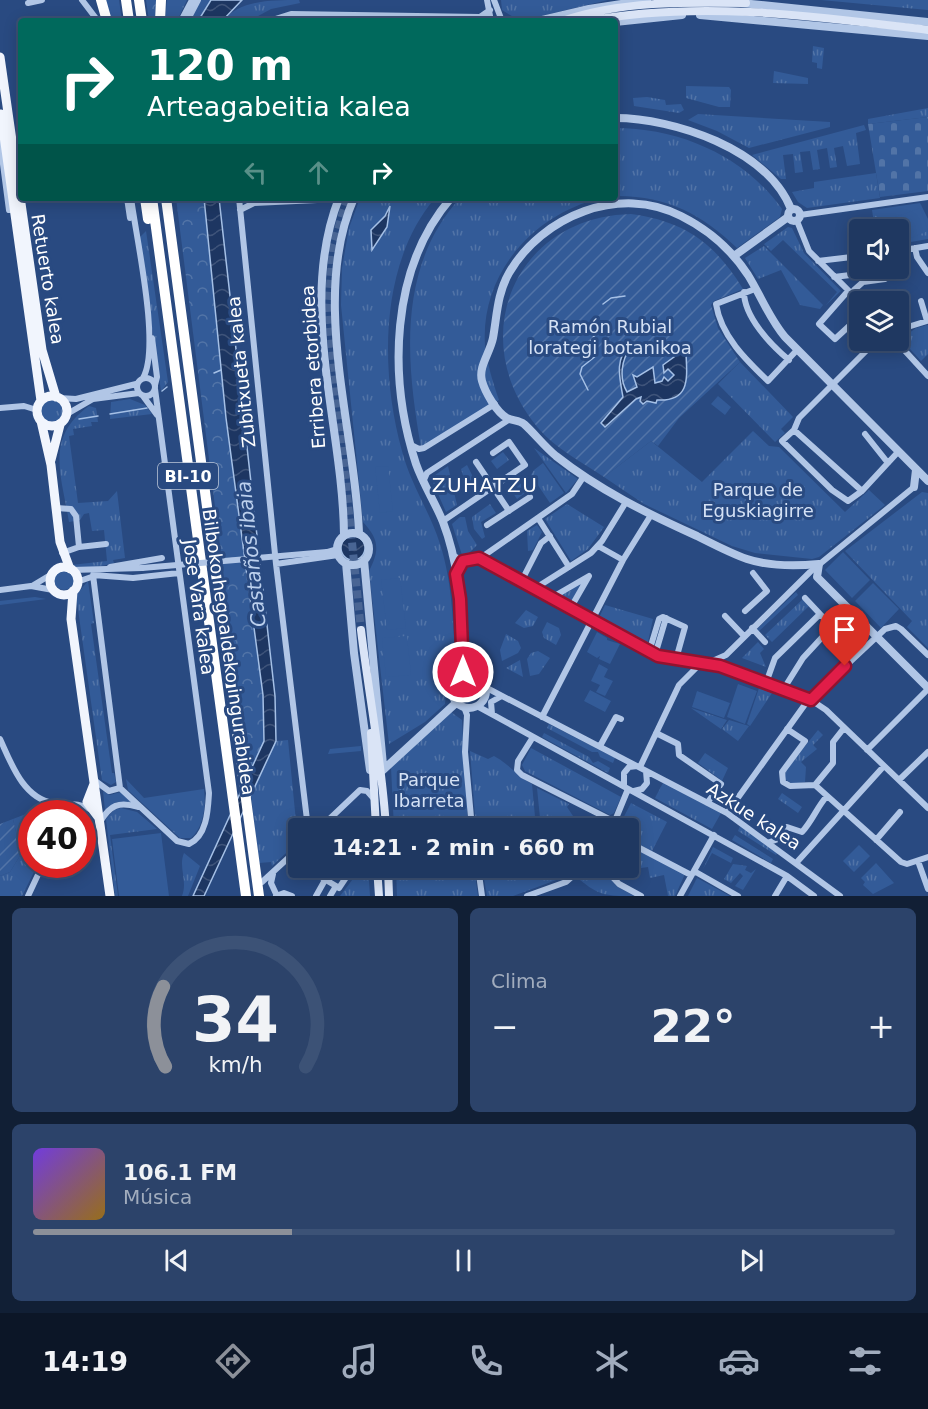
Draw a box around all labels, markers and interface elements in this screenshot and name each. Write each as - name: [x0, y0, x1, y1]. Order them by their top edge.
- text: 120 m: [147, 41, 293, 90]
- icon: right: [48, 42, 126, 120]
- text: Arteagabeitia kalea: [147, 91, 411, 122]
- icon: left: [239, 156, 272, 189]
- icon: ahead: [302, 156, 335, 189]
- icon: right: [365, 156, 398, 189]
- street label: Retuerto kalea: [27, 212, 69, 346]
- map controls: [849, 219, 909, 351]
- button: sound: [849, 219, 909, 279]
- street label: Erribera etorbidea: [297, 284, 329, 450]
- button: layers: [849, 291, 909, 351]
- street label: Zubitxueta kalea: [223, 295, 259, 449]
- park label: Ramón Rubial lorategi botanikoa: [528, 316, 692, 358]
- road number: BI-10: [158, 463, 218, 489]
- district label: ZUHATZU: [432, 473, 538, 497]
- park label: Parque de Eguskiagirre: [702, 479, 814, 521]
- water label: Castaños ibaia: [231, 480, 271, 628]
- street label: Bilboko hegoaldeko ingurabidea: [198, 507, 260, 797]
- street label: Jose Vara kalea: [179, 537, 219, 676]
- pin: [819, 604, 870, 666]
- icon: arrive: [828, 613, 861, 646]
- position arrow: [431, 640, 495, 704]
- park label: Parque Ibarreta: [393, 769, 465, 811]
- street label: Azkue kalea: [703, 778, 805, 854]
- speed limit sign: 40: [18, 800, 96, 878]
- text: 14:21 · 2 min · 660 m: [332, 835, 595, 860]
- text: Clima: [491, 969, 548, 993]
- text: 34: [192, 983, 278, 1056]
- text: 22°: [650, 1000, 736, 1053]
- text: −: [491, 1007, 519, 1046]
- text: +: [867, 1007, 895, 1046]
- text: km/h: [208, 1052, 262, 1077]
- text: 106.1 FM: [123, 1160, 237, 1185]
- text: Música: [123, 1185, 192, 1209]
- icon: previous: [160, 1244, 193, 1277]
- icon: pause: [447, 1244, 480, 1277]
- icon: next: [735, 1244, 768, 1277]
- icon: directions: [212, 1340, 254, 1382]
- icon: music: [339, 1340, 381, 1382]
- icon: phone: [465, 1340, 507, 1382]
- icon: climate: [591, 1340, 633, 1382]
- icon: car: [718, 1340, 760, 1382]
- icon: filters: [844, 1340, 886, 1382]
- text: 14:19: [42, 1346, 128, 1377]

